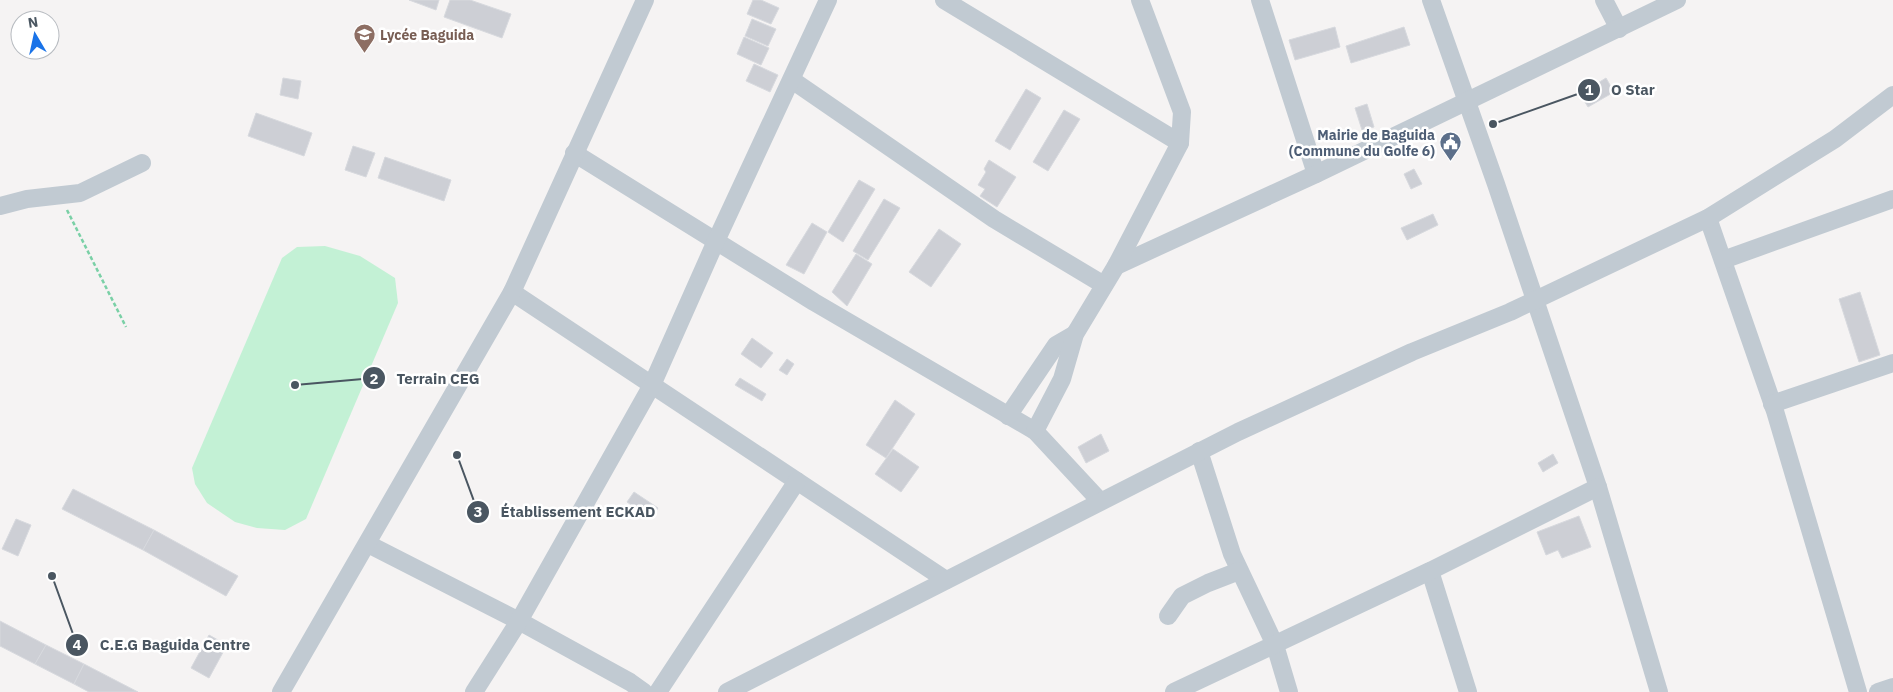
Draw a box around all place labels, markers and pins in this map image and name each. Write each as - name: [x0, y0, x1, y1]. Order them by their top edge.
- school or university icon: Lycée Baguida: [352, 23, 376, 54]
- place label: Lycée Baguida: [380, 26, 474, 44]
- callout: O Star: [1576, 75, 1665, 105]
- place label: Mairie de Baguida (Commune du Golfe 6): [1289, 126, 1435, 160]
- public building icon: Mairie de Baguida (Commune du Golfe 6): [1439, 131, 1463, 162]
- callout: Terrain CEG: [361, 363, 489, 393]
- callout: Établissement ECKAD: [466, 497, 665, 527]
- callout: C.E.G Baguida Centre: [65, 630, 260, 660]

